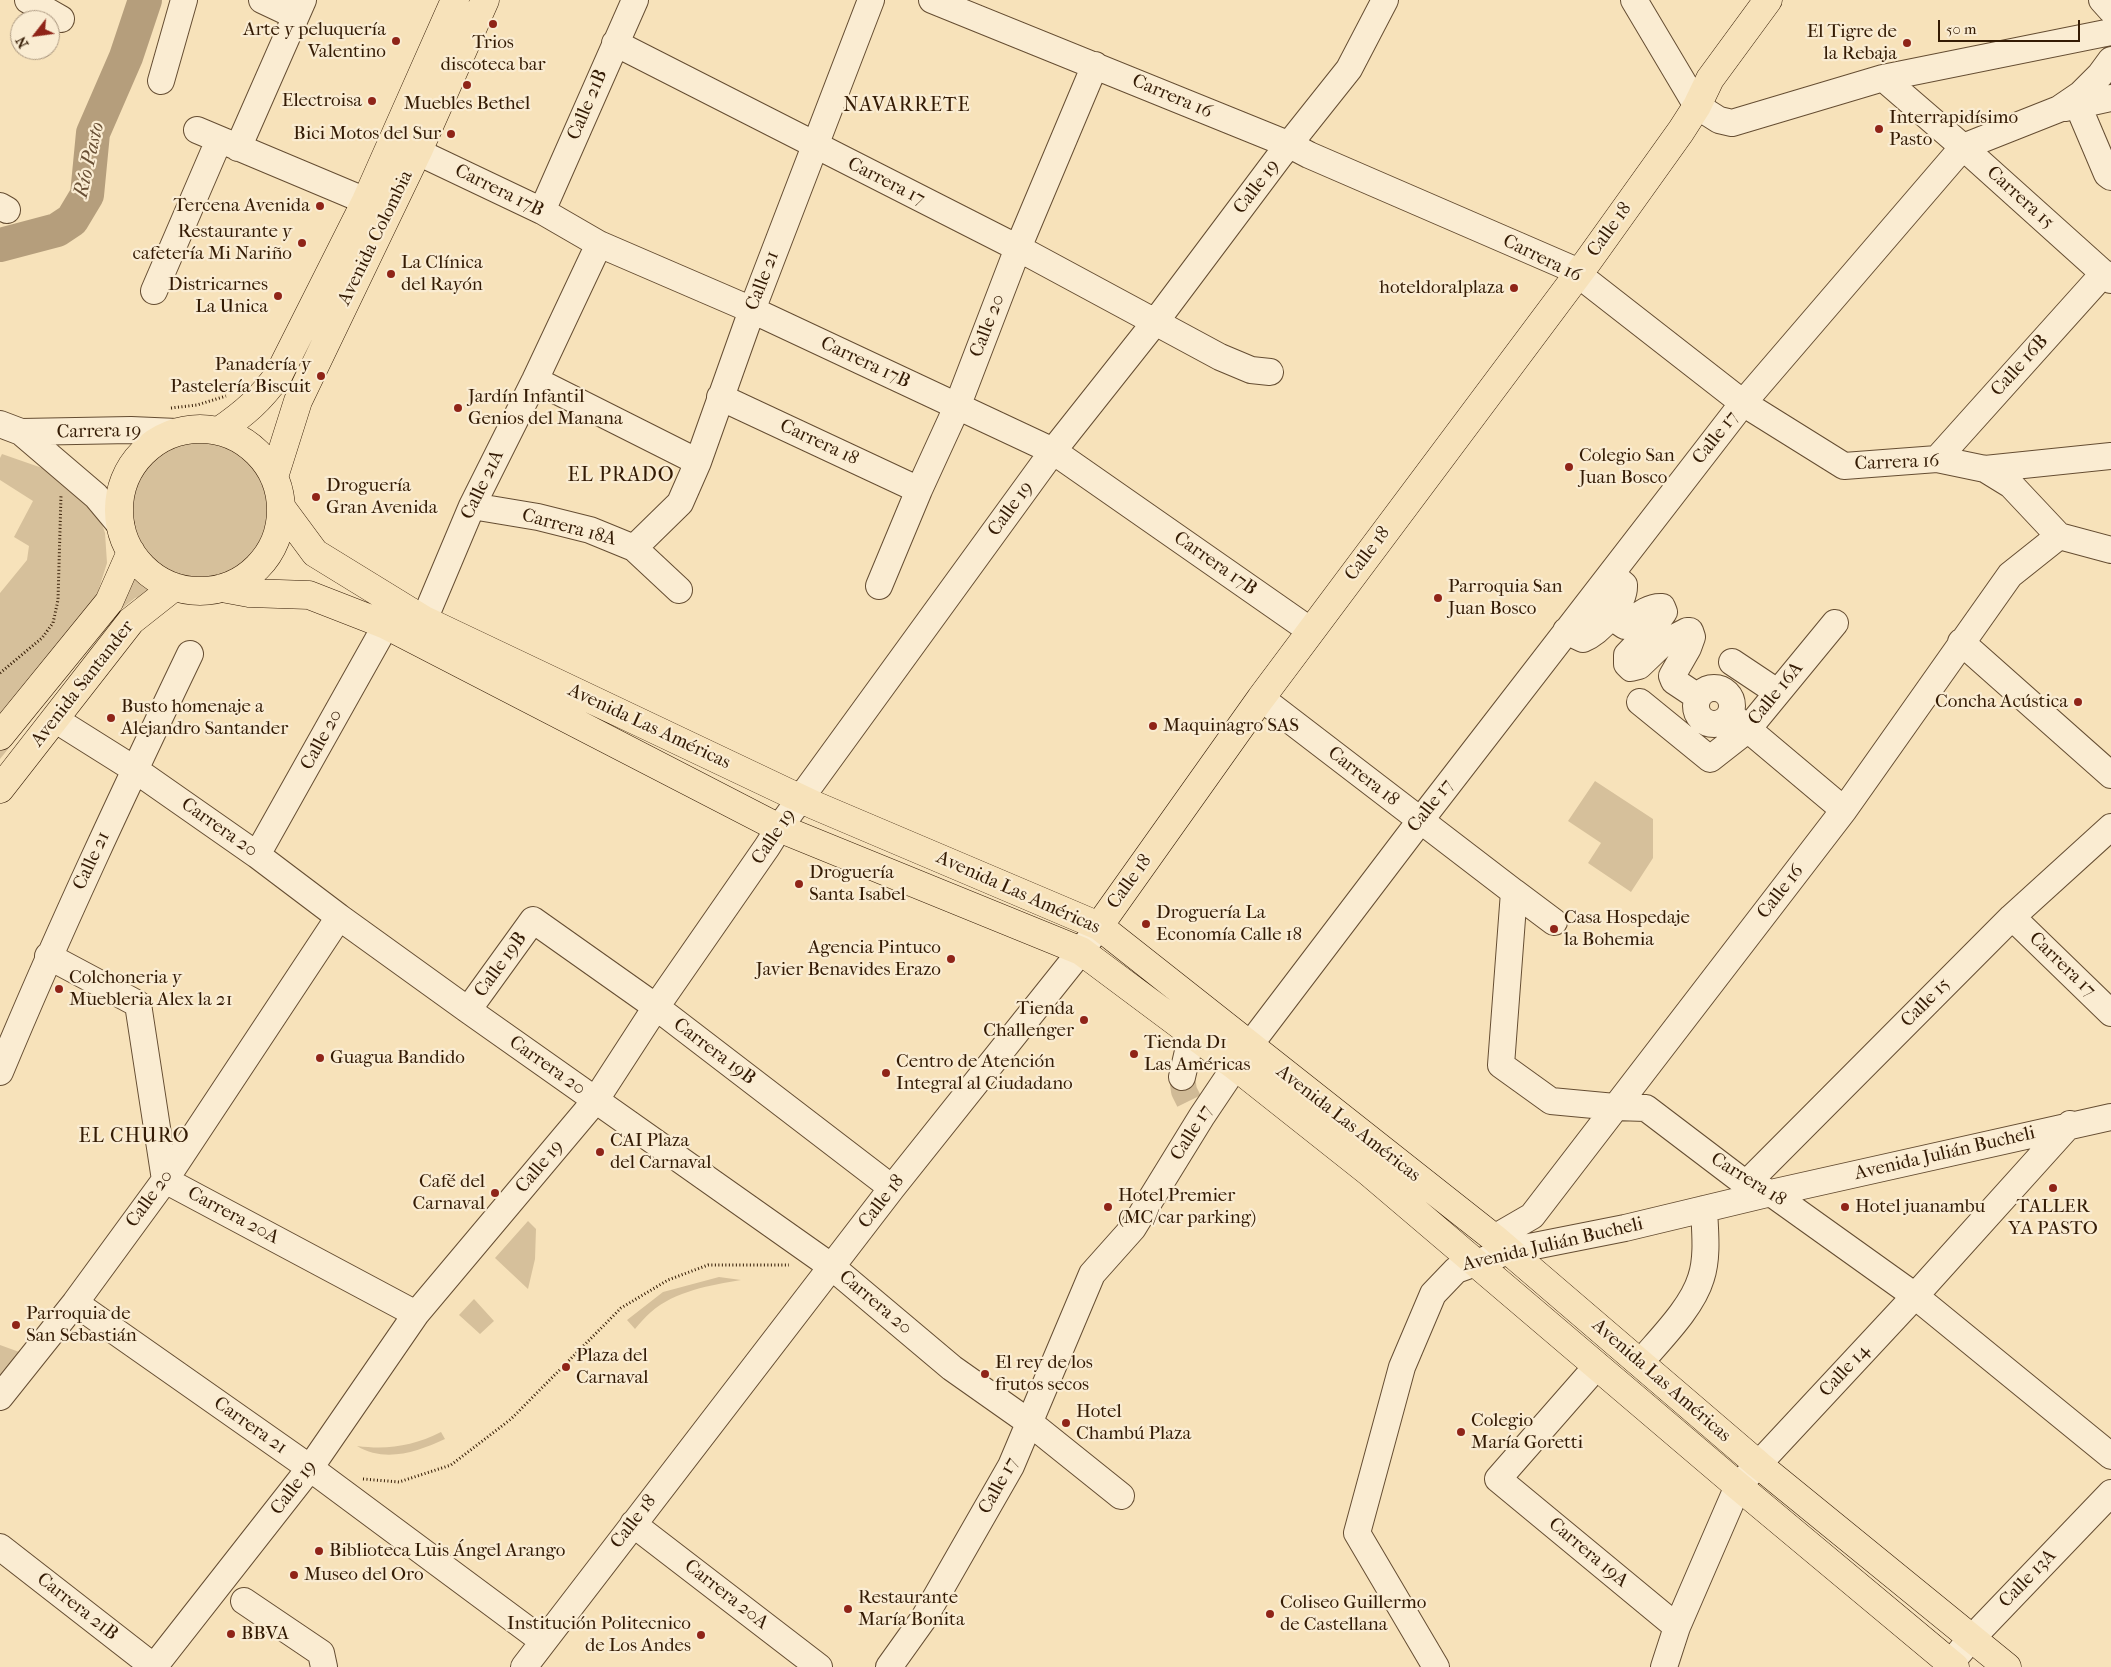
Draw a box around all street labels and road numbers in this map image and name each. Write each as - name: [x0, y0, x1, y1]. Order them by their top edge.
- street label: Calle 21B: [563, 66, 613, 144]
- street label: Carrera 16: [1128, 70, 1216, 124]
- street label: Carrera 17: [843, 153, 929, 211]
- street label: Calle 19: [1229, 155, 1285, 219]
- street label: Carrera 17B: [451, 160, 547, 222]
- street label: Carrera 15: [1982, 162, 2058, 234]
- street label: Avenida Colombia: [334, 167, 418, 309]
- street label: Calle 18: [1583, 198, 1637, 262]
- street label: Carrera 16: [1499, 230, 1585, 288]
- street label: Calle 21: [741, 248, 785, 314]
- street label: Calle 20: [966, 291, 1010, 361]
- street label: Calle 16B: [1987, 331, 2053, 401]
- street label: Carrera 17B: [817, 332, 913, 394]
- street label: Calle 17: [1688, 407, 1744, 469]
- street label: Carrera 18: [776, 415, 862, 471]
- street label: Carrera 19: [56, 420, 142, 444]
- street label: Calle 21A: [456, 447, 510, 523]
- street label: Carrera 16: [1854, 450, 1940, 476]
- street label: Calle 19: [984, 477, 1038, 541]
- street label: Carrera 18A: [519, 504, 619, 552]
- street label: Calle 18: [1340, 522, 1396, 586]
- street label: Carrera 17B: [1169, 527, 1261, 601]
- street label: Avenida Santander: [27, 616, 139, 752]
- street label: Calle 16A: [1744, 658, 1808, 730]
- street label: Avenida Las Américas: [564, 679, 734, 775]
- street label: Calle 20: [296, 706, 348, 774]
- street label: Carrera 18: [1323, 742, 1403, 812]
- street label: Calle 17: [1403, 775, 1459, 837]
- street label: Carrera 20: [176, 793, 262, 863]
- street label: Calle 19: [747, 805, 801, 869]
- street label: Calle 21: [69, 828, 115, 894]
- street label: Avenida Las Américas: [933, 847, 1103, 939]
- street label: Calle 18: [1103, 850, 1157, 914]
- street label: Calle 16: [1753, 860, 1809, 924]
- street label: Calle 19B: [470, 928, 532, 1002]
- street label: Carrera 17: [2024, 928, 2100, 1002]
- street label: Calle 15: [1897, 974, 1955, 1032]
- street label: Carrera 19B: [668, 1014, 760, 1090]
- street label: Carrera 20: [504, 1031, 590, 1101]
- street label: Avenida Las Américas: [1271, 1061, 1425, 1187]
- street label: Calle 17: [1166, 1101, 1218, 1165]
- street label: Avenida Julián Bucheli: [1853, 1122, 2037, 1186]
- street label: Calle 19: [511, 1136, 569, 1198]
- street label: Carrera 18: [1706, 1148, 1790, 1212]
- street label: Calle 20: [121, 1166, 179, 1232]
- street label: Calle 18: [854, 1171, 910, 1233]
- street label: Carrera 20A: [183, 1182, 283, 1250]
- street label: Avenida Julián Bucheli: [1461, 1213, 1645, 1277]
- street label: Carrera 20: [834, 1266, 916, 1340]
- street label: Avenida Las Américas: [1587, 1314, 1735, 1448]
- street label: Calle 14: [1815, 1340, 1875, 1402]
- street label: Carrera 21: [209, 1392, 291, 1460]
- street label: Calle 17: [974, 1454, 1024, 1518]
- street label: Calle 19: [266, 1456, 322, 1520]
- street label: Calle 18: [606, 1491, 662, 1553]
- street label: Carrera 19A: [1544, 1513, 1632, 1593]
- street label: Calle 13A: [1995, 1545, 2061, 1613]
- street label: Carrera 20A: [679, 1555, 773, 1635]
- street label: Carrera 21B: [32, 1568, 122, 1646]

